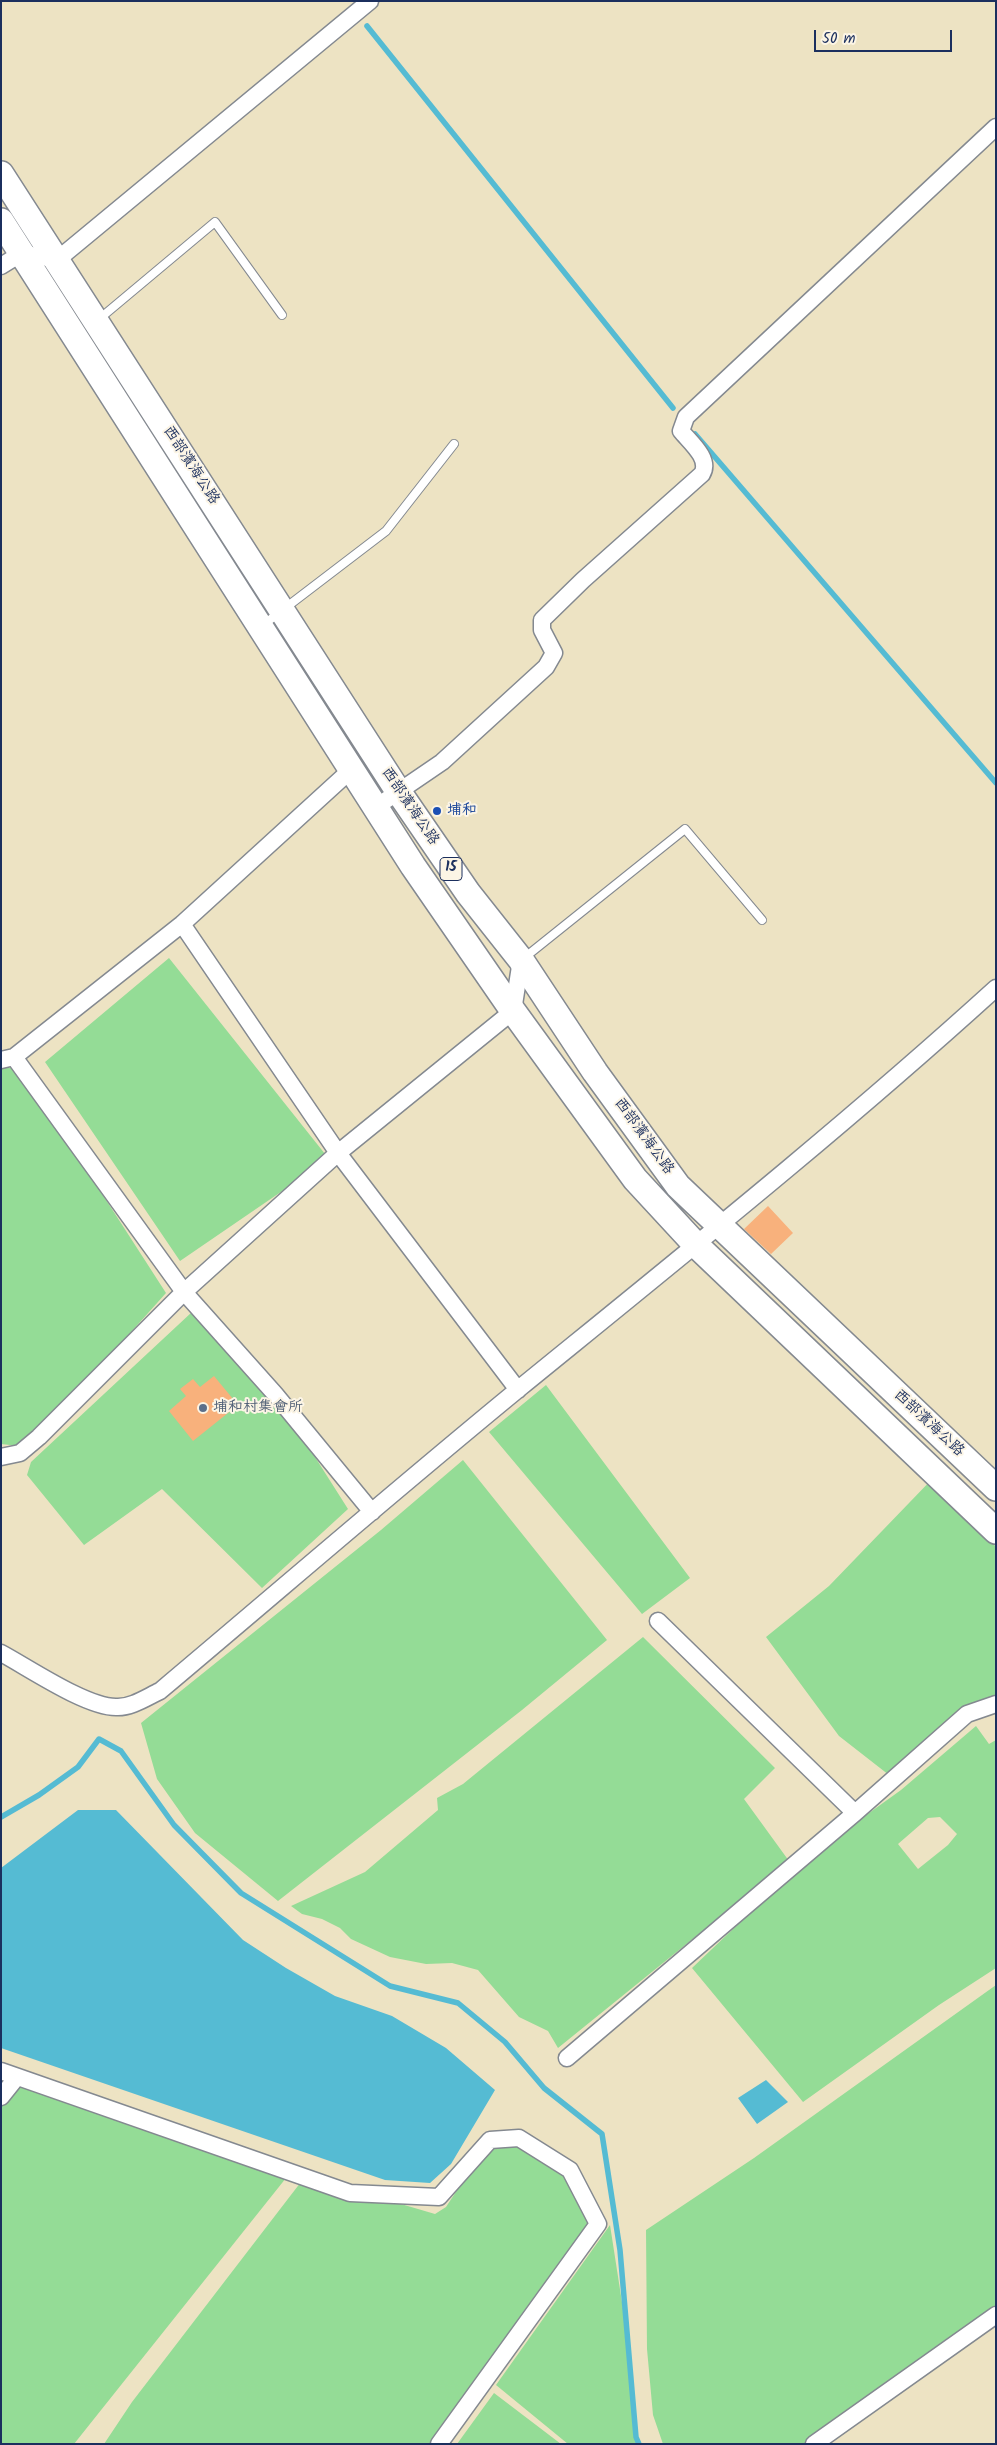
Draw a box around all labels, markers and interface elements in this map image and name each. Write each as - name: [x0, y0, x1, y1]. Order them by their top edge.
- scale bar: [817, 20, 954, 52]
- text: 50 m: [822, 27, 856, 51]
- street label: 西部濱海公路: [158, 423, 222, 509]
- street label: 西部濱海公路: [376, 765, 442, 849]
- place label: 埔和: [447, 802, 477, 820]
- marker: 埔和: [431, 805, 443, 817]
- road number: 15: [440, 858, 462, 881]
- street label: 西部濱海公路: [609, 1095, 677, 1179]
- street label: 西部濱海公路: [889, 1387, 967, 1461]
- place label: 埔和村集會所: [213, 1399, 303, 1417]
- marker: 埔和村集會所: [197, 1402, 209, 1414]

